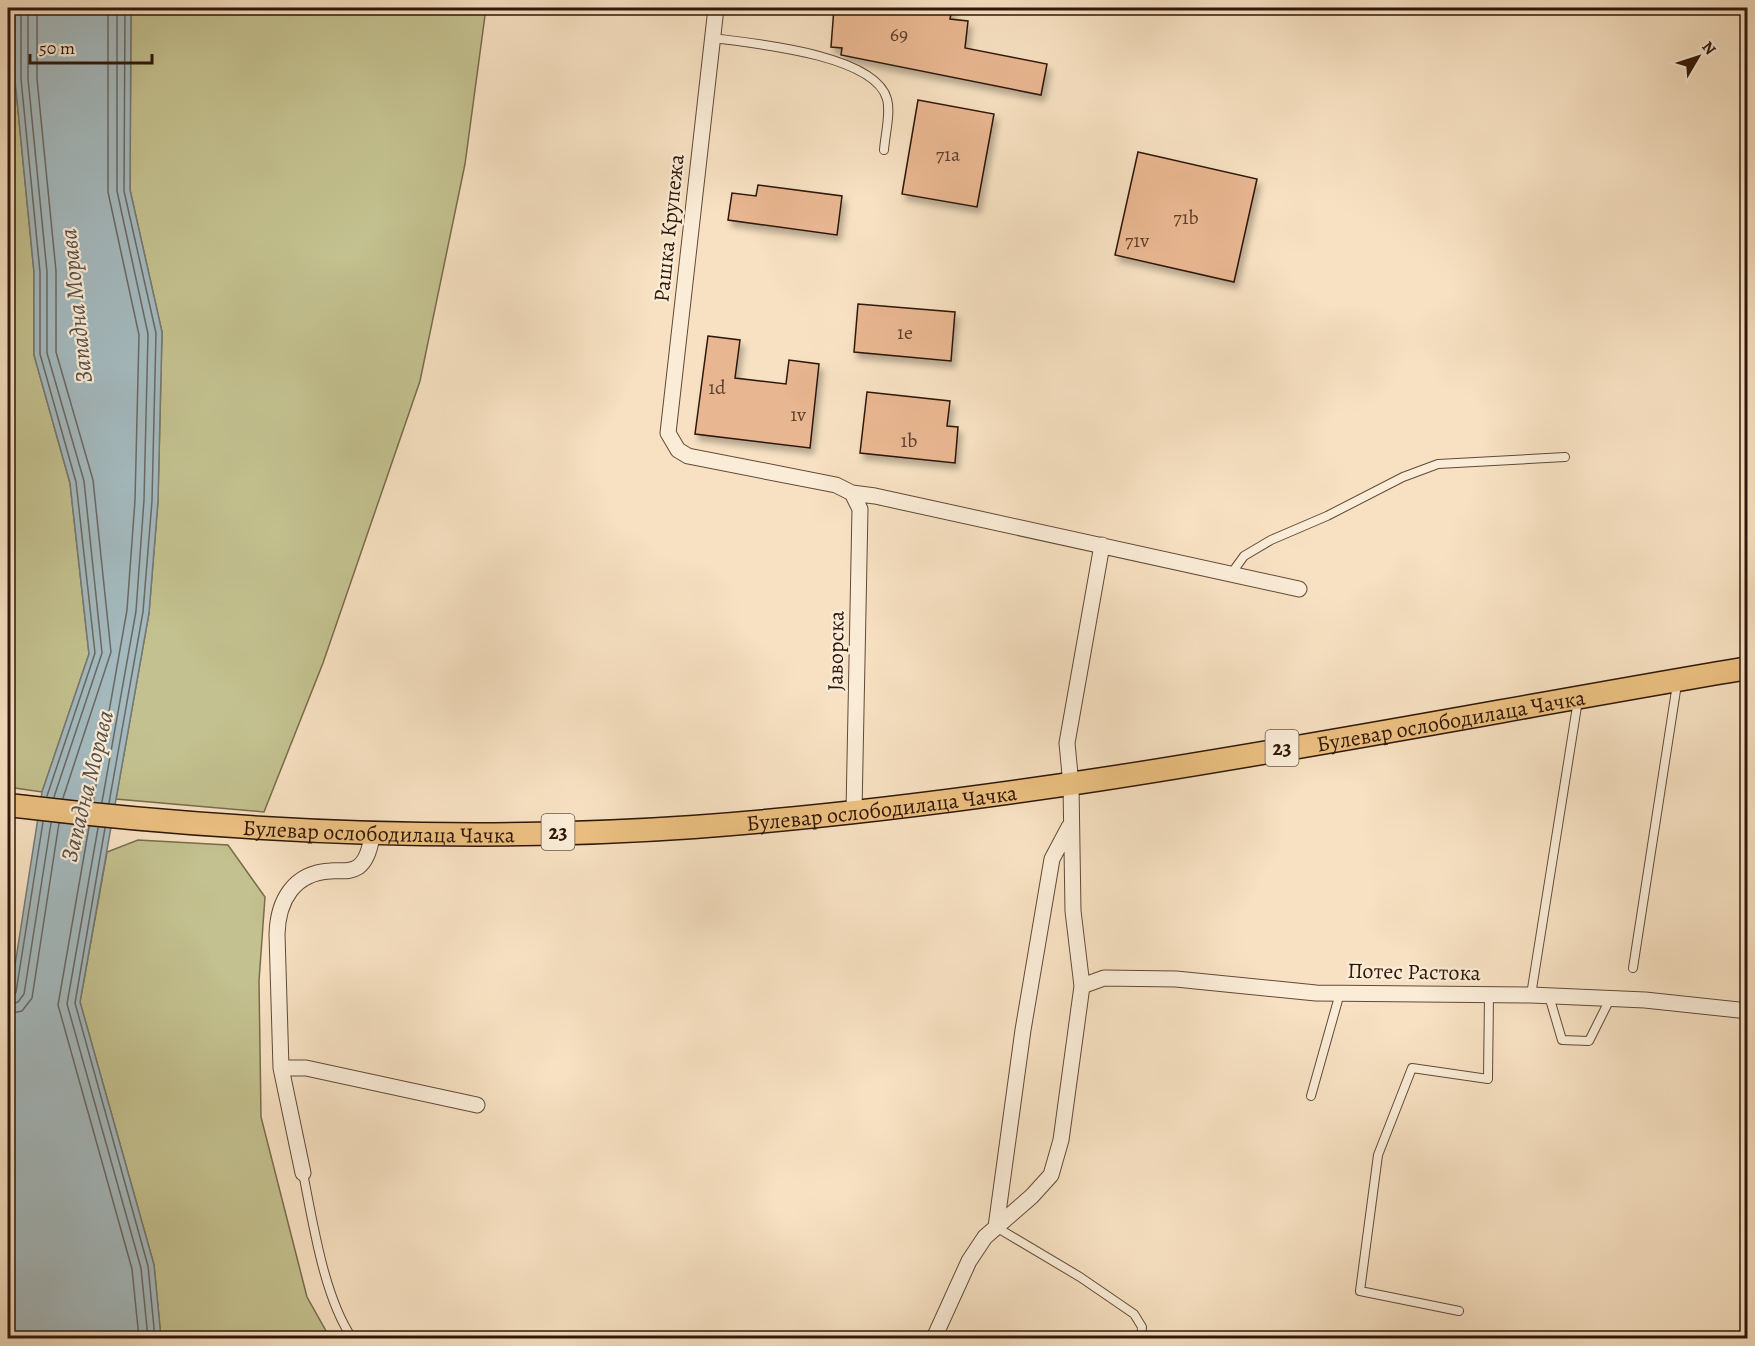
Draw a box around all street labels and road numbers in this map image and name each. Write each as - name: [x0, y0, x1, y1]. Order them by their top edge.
- street label: Рашка Крупежа: [646, 152, 692, 303]
- street label: Јаворска: [820, 610, 852, 692]
- street label: Булевар ослободилаца Чачка: [1314, 682, 1588, 760]
- road number: 23: [1266, 730, 1298, 766]
- street label: Булевар ослободилаца Чачка: [745, 778, 1020, 839]
- street label: Булевар ослободилаца Чачка: [242, 813, 516, 850]
- road number: 23: [542, 814, 574, 850]
- street label: Потес Растока: [1347, 956, 1482, 988]

